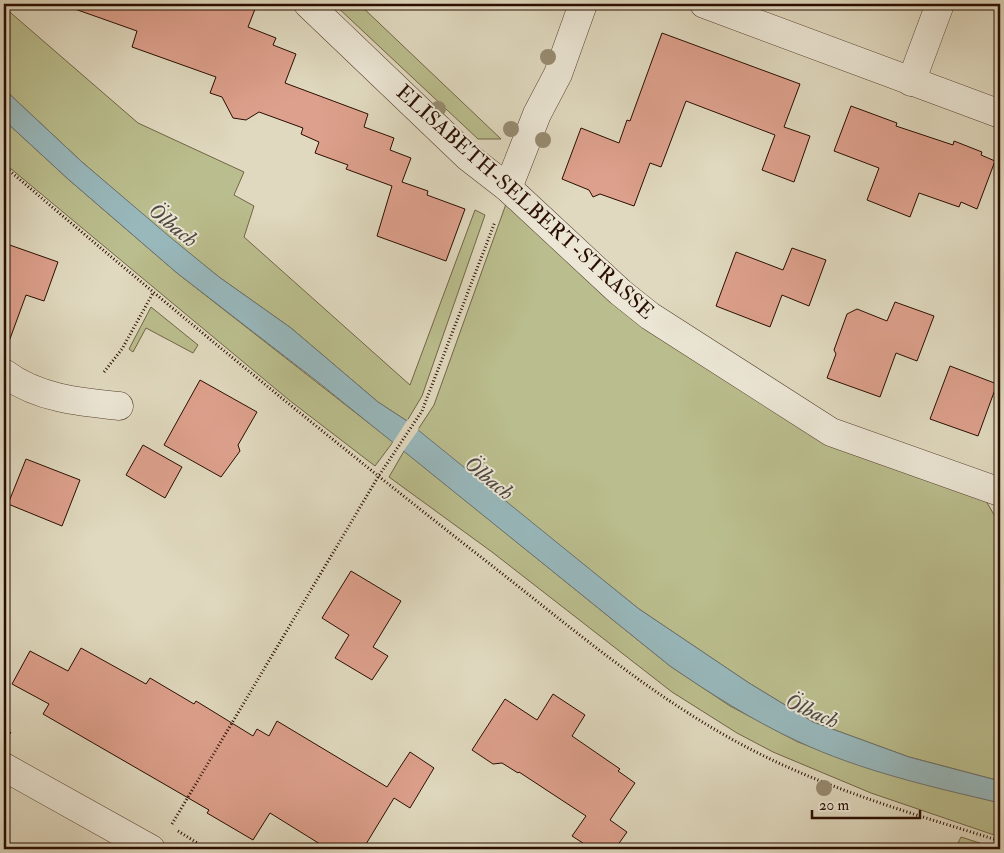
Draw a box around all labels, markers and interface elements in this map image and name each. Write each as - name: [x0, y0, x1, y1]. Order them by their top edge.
- street label: ELISABETH-SELBERT-STRASSE: [390, 79, 660, 325]
- water label: Ölbach: [142, 196, 204, 254]
- water label: Ölbach: [458, 449, 520, 507]
- water label: Ölbach: [781, 687, 843, 735]
- scale bar: [812, 788, 919, 820]
- text: 20 m: [819, 796, 849, 815]

